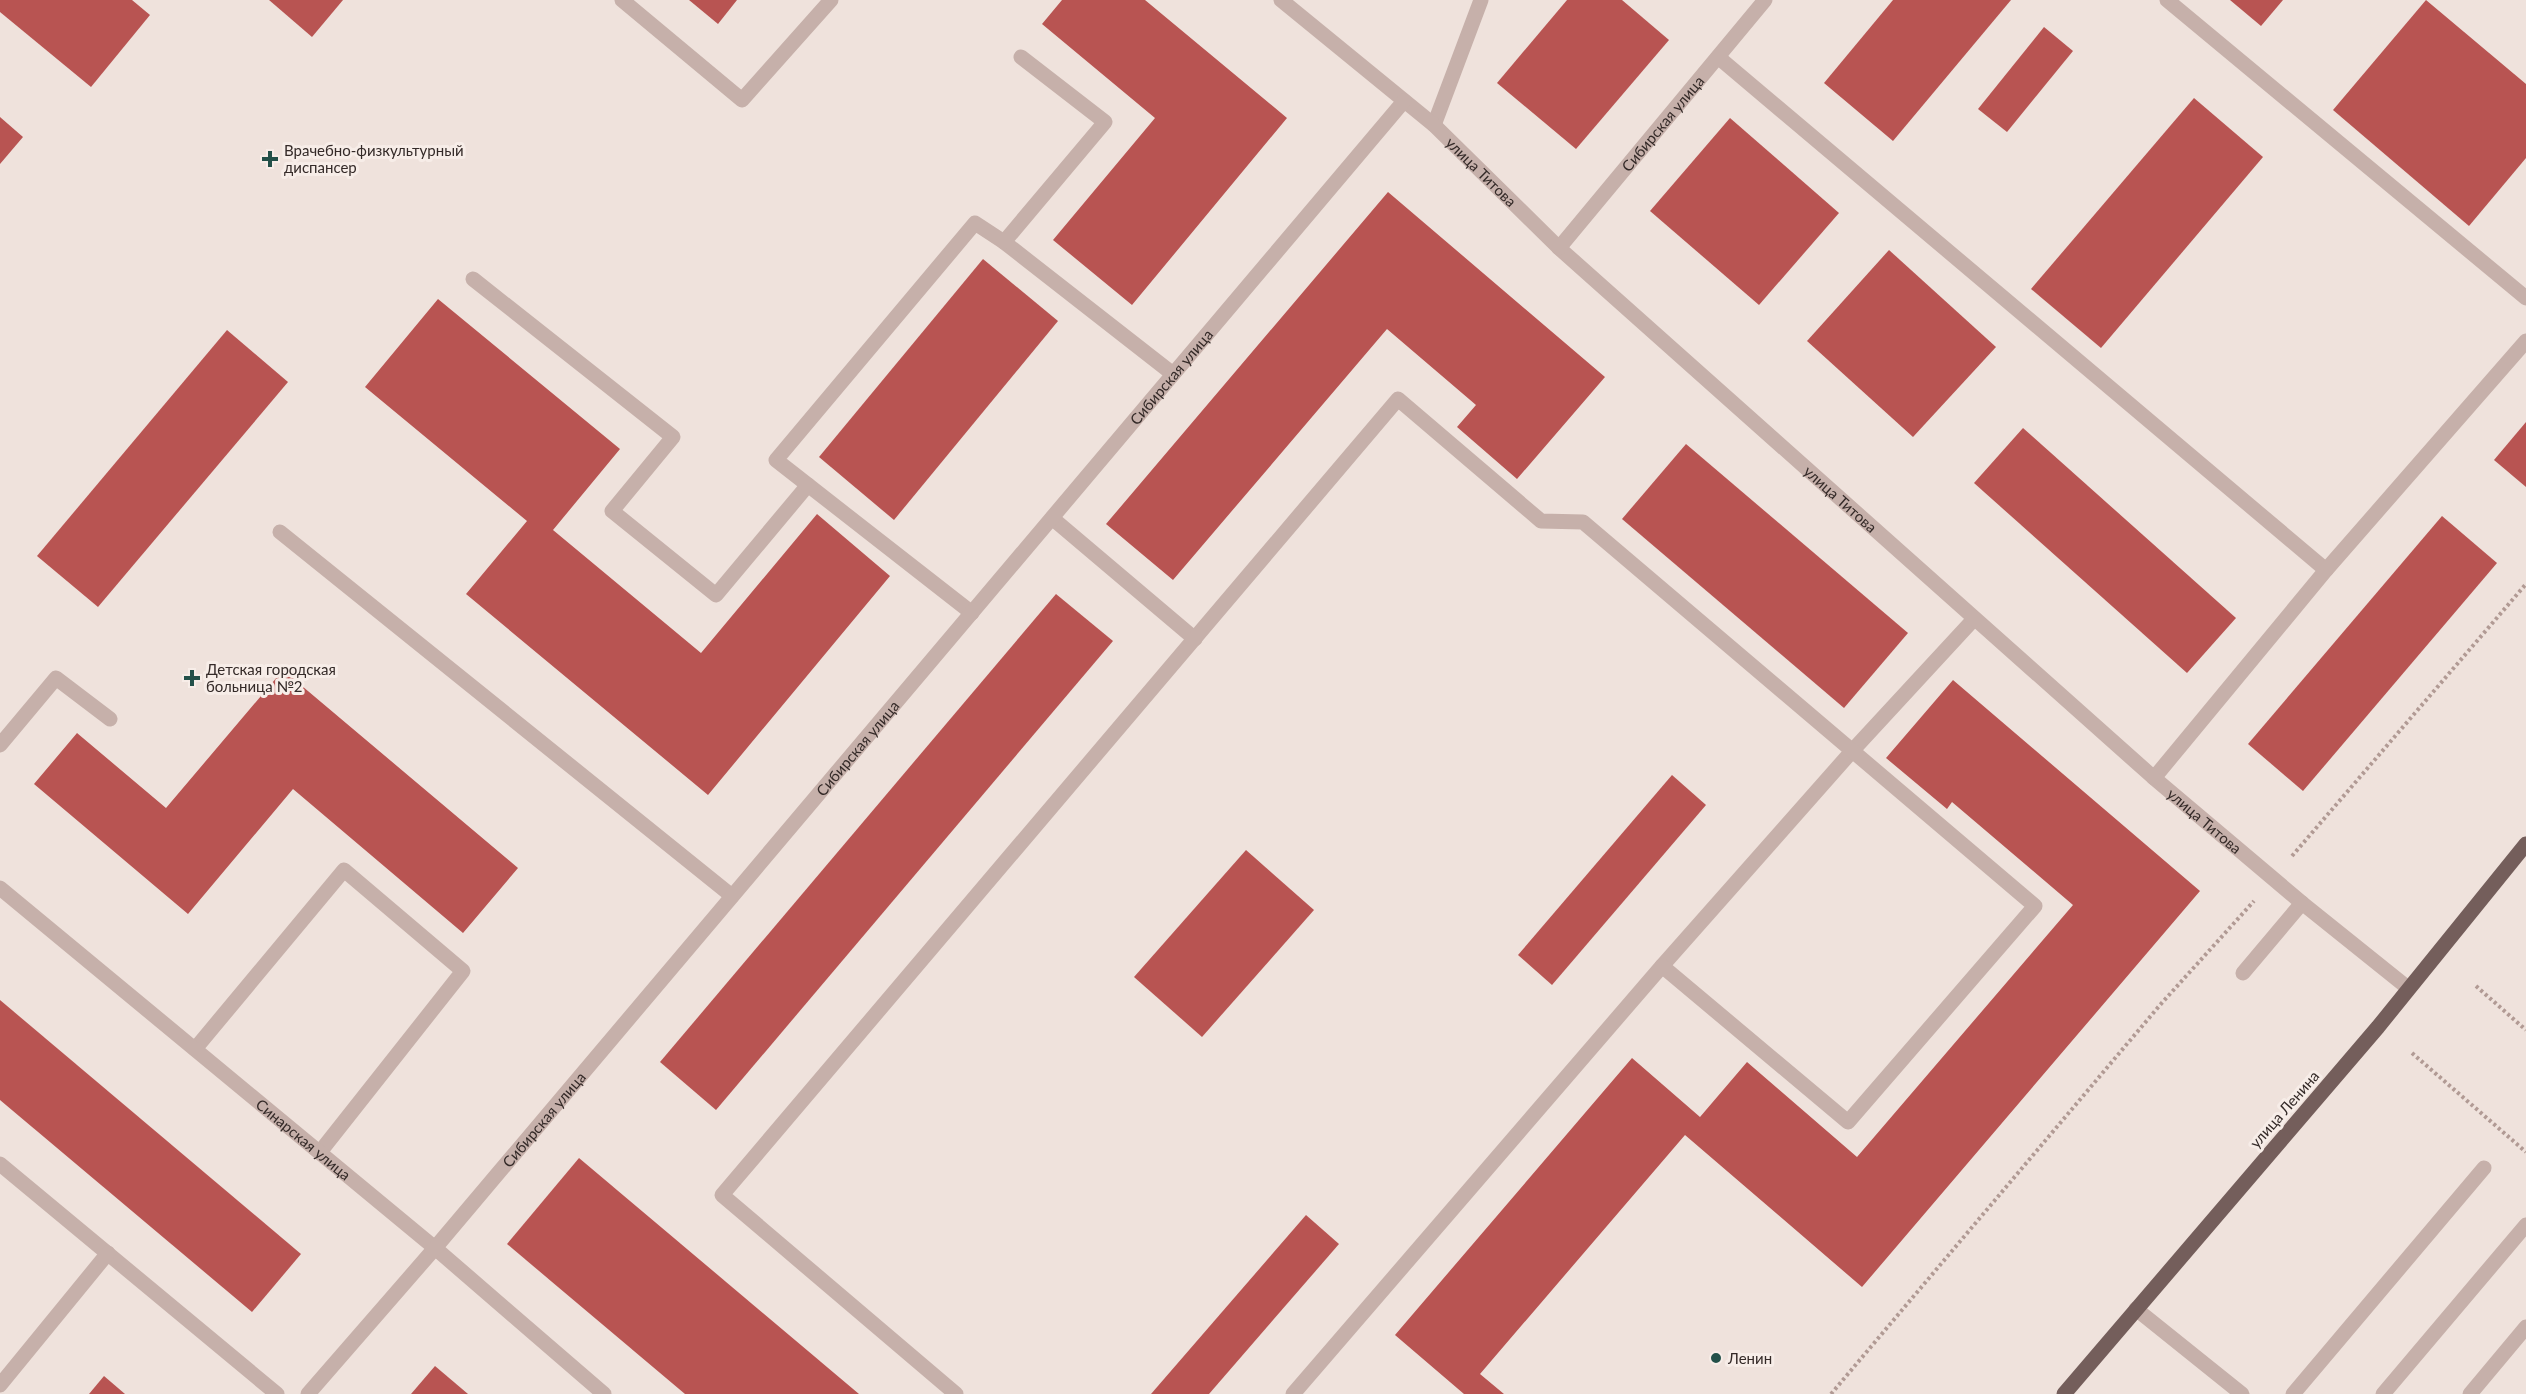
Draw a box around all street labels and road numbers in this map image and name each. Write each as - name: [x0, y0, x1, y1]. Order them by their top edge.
- street label: Сибирская улица: [1618, 72, 1707, 175]
- street label: улица Титова: [1442, 133, 1520, 210]
- street label: Сибирская улица: [1126, 325, 1216, 428]
- street label: улица Титова: [1800, 462, 1881, 536]
- street label: Сибирская улица: [812, 697, 903, 799]
- street label: улица Титова: [2164, 784, 2245, 857]
- street label: улица Ленина: [2246, 1067, 2322, 1151]
- street label: Сибирская улица: [498, 1068, 589, 1171]
- street label: Синарская улица: [252, 1095, 355, 1184]

